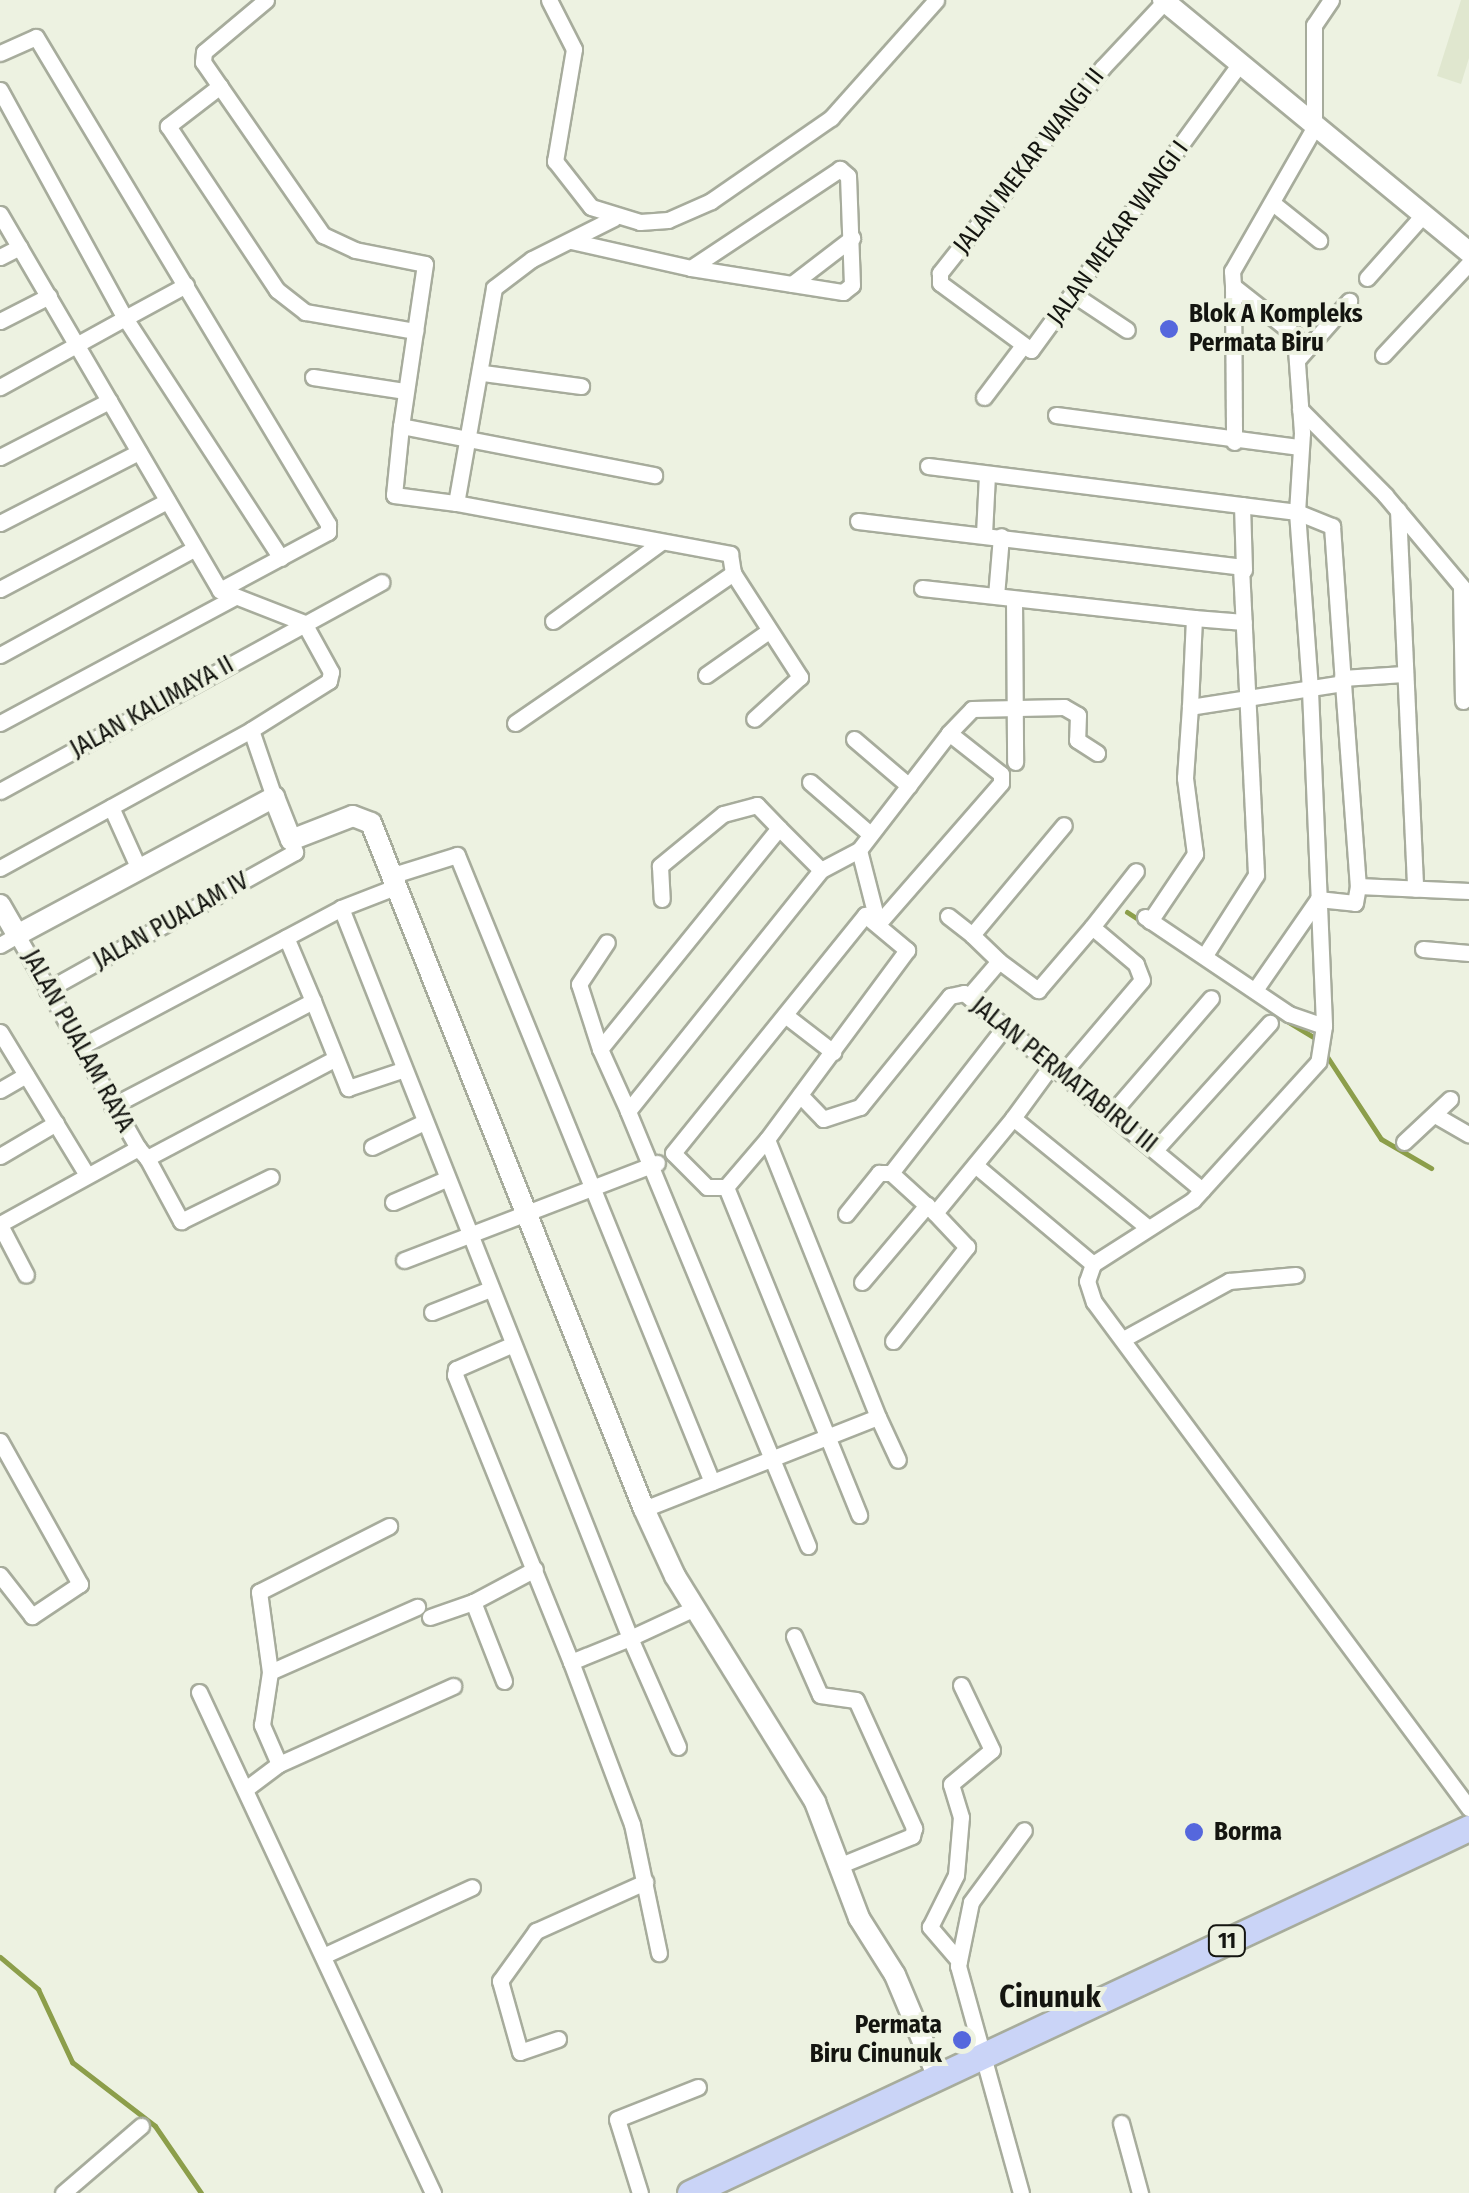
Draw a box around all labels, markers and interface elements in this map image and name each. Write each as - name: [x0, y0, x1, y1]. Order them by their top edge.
- street label: JALAN MEKAR WANGI II: [947, 62, 1111, 260]
- street label: JALAN MEKAR WANGI I: [1041, 135, 1195, 331]
- place label: Blok A Kompleks Permata Biru: [1189, 300, 1363, 359]
- marker: Blok A Kompleks Permata Biru: [1158, 318, 1180, 340]
- street label: JALAN KALIMAYA II: [65, 650, 239, 764]
- street label: JALAN PUALAM IV: [88, 866, 254, 976]
- street label: JALAN PUALAM RAYA: [15, 945, 141, 1137]
- street label: JALAN PERMATABIRU III: [965, 991, 1163, 1159]
- place label: Borma: [1214, 1817, 1282, 1847]
- marker: Borma: [1183, 1821, 1205, 1843]
- road number: 11: [1207, 1924, 1247, 1958]
- district label: Cinunuk: [999, 1979, 1101, 2015]
- place label: Permata Biru Cinunuk: [810, 2011, 942, 2070]
- marker: Permata Biru Cinunuk: [951, 2029, 973, 2051]

